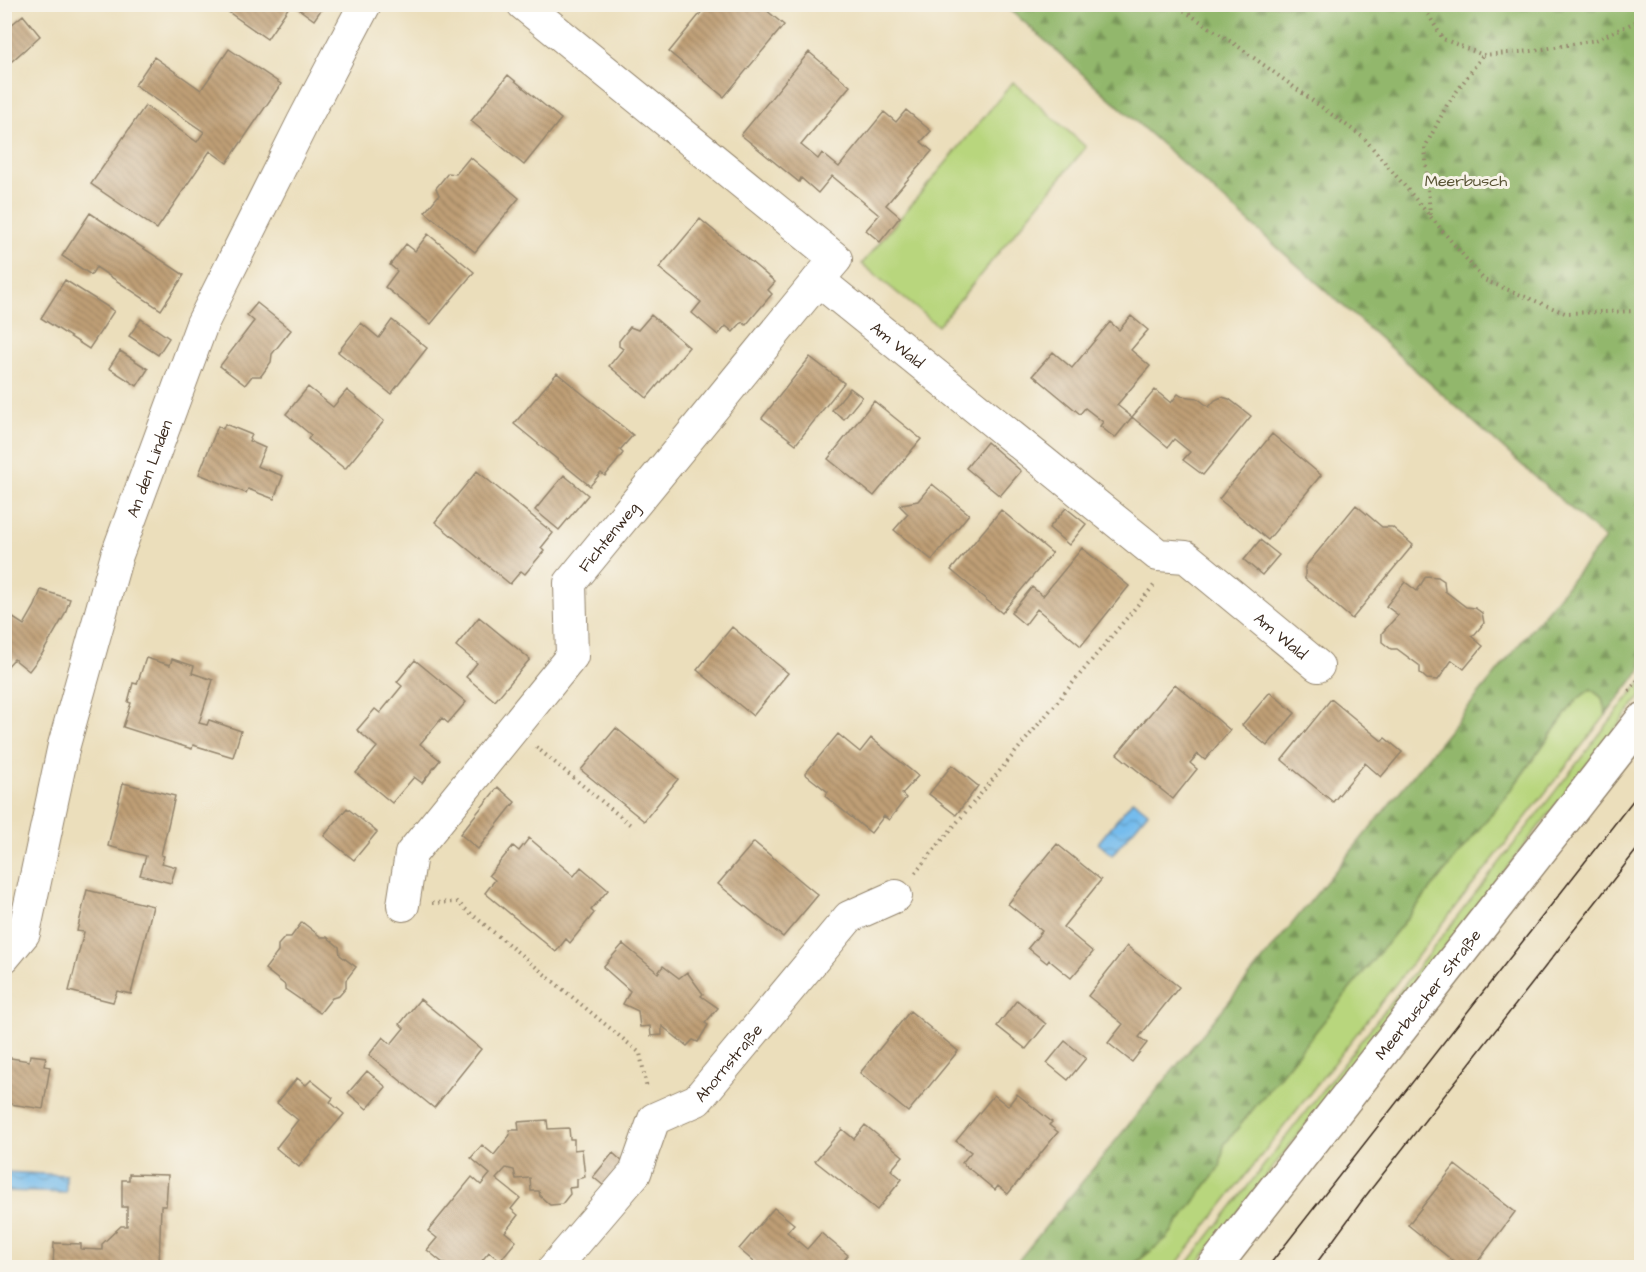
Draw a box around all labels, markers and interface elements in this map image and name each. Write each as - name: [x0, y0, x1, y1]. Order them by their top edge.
- park label: Meerbusch: [1425, 170, 1507, 192]
- street label: Am Wald: [866, 317, 929, 374]
- street label: An den Linden: [122, 417, 178, 521]
- street label: Fichtenweg: [574, 497, 645, 577]
- street label: Am Wald: [1249, 608, 1312, 665]
- street label: Meerbuscher Straße: [1370, 924, 1487, 1064]
- street label: Ahornstraße: [690, 1019, 768, 1107]

